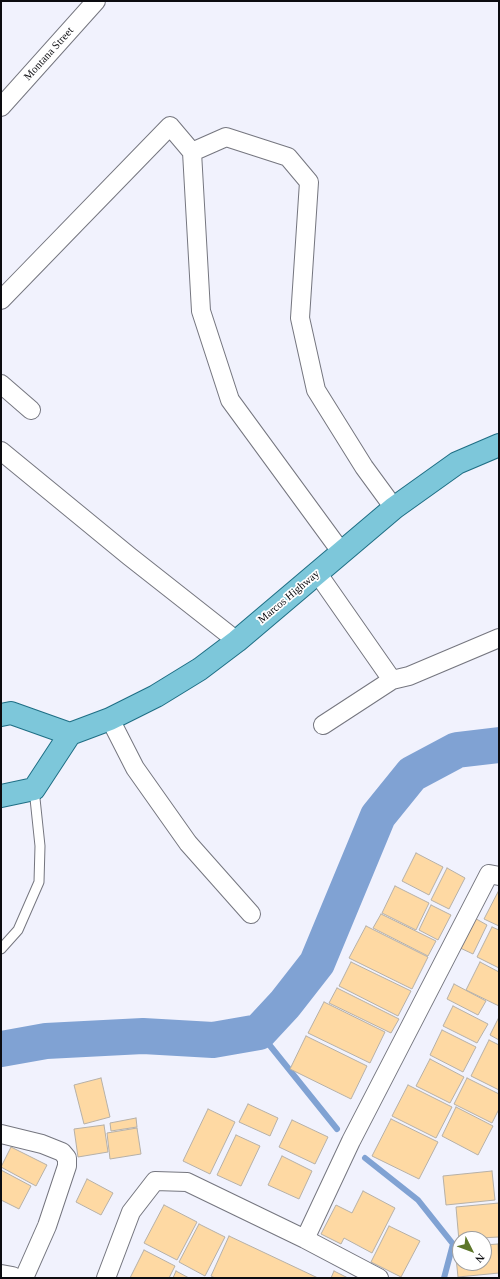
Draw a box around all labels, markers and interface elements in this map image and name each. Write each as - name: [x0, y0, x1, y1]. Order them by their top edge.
- street label: Montana Street: [22, 24, 76, 84]
- street label: Marcos Highway: [256, 567, 322, 627]
- north arrow: [452, 1231, 492, 1271]
- text: N: [473, 1251, 487, 1265]

